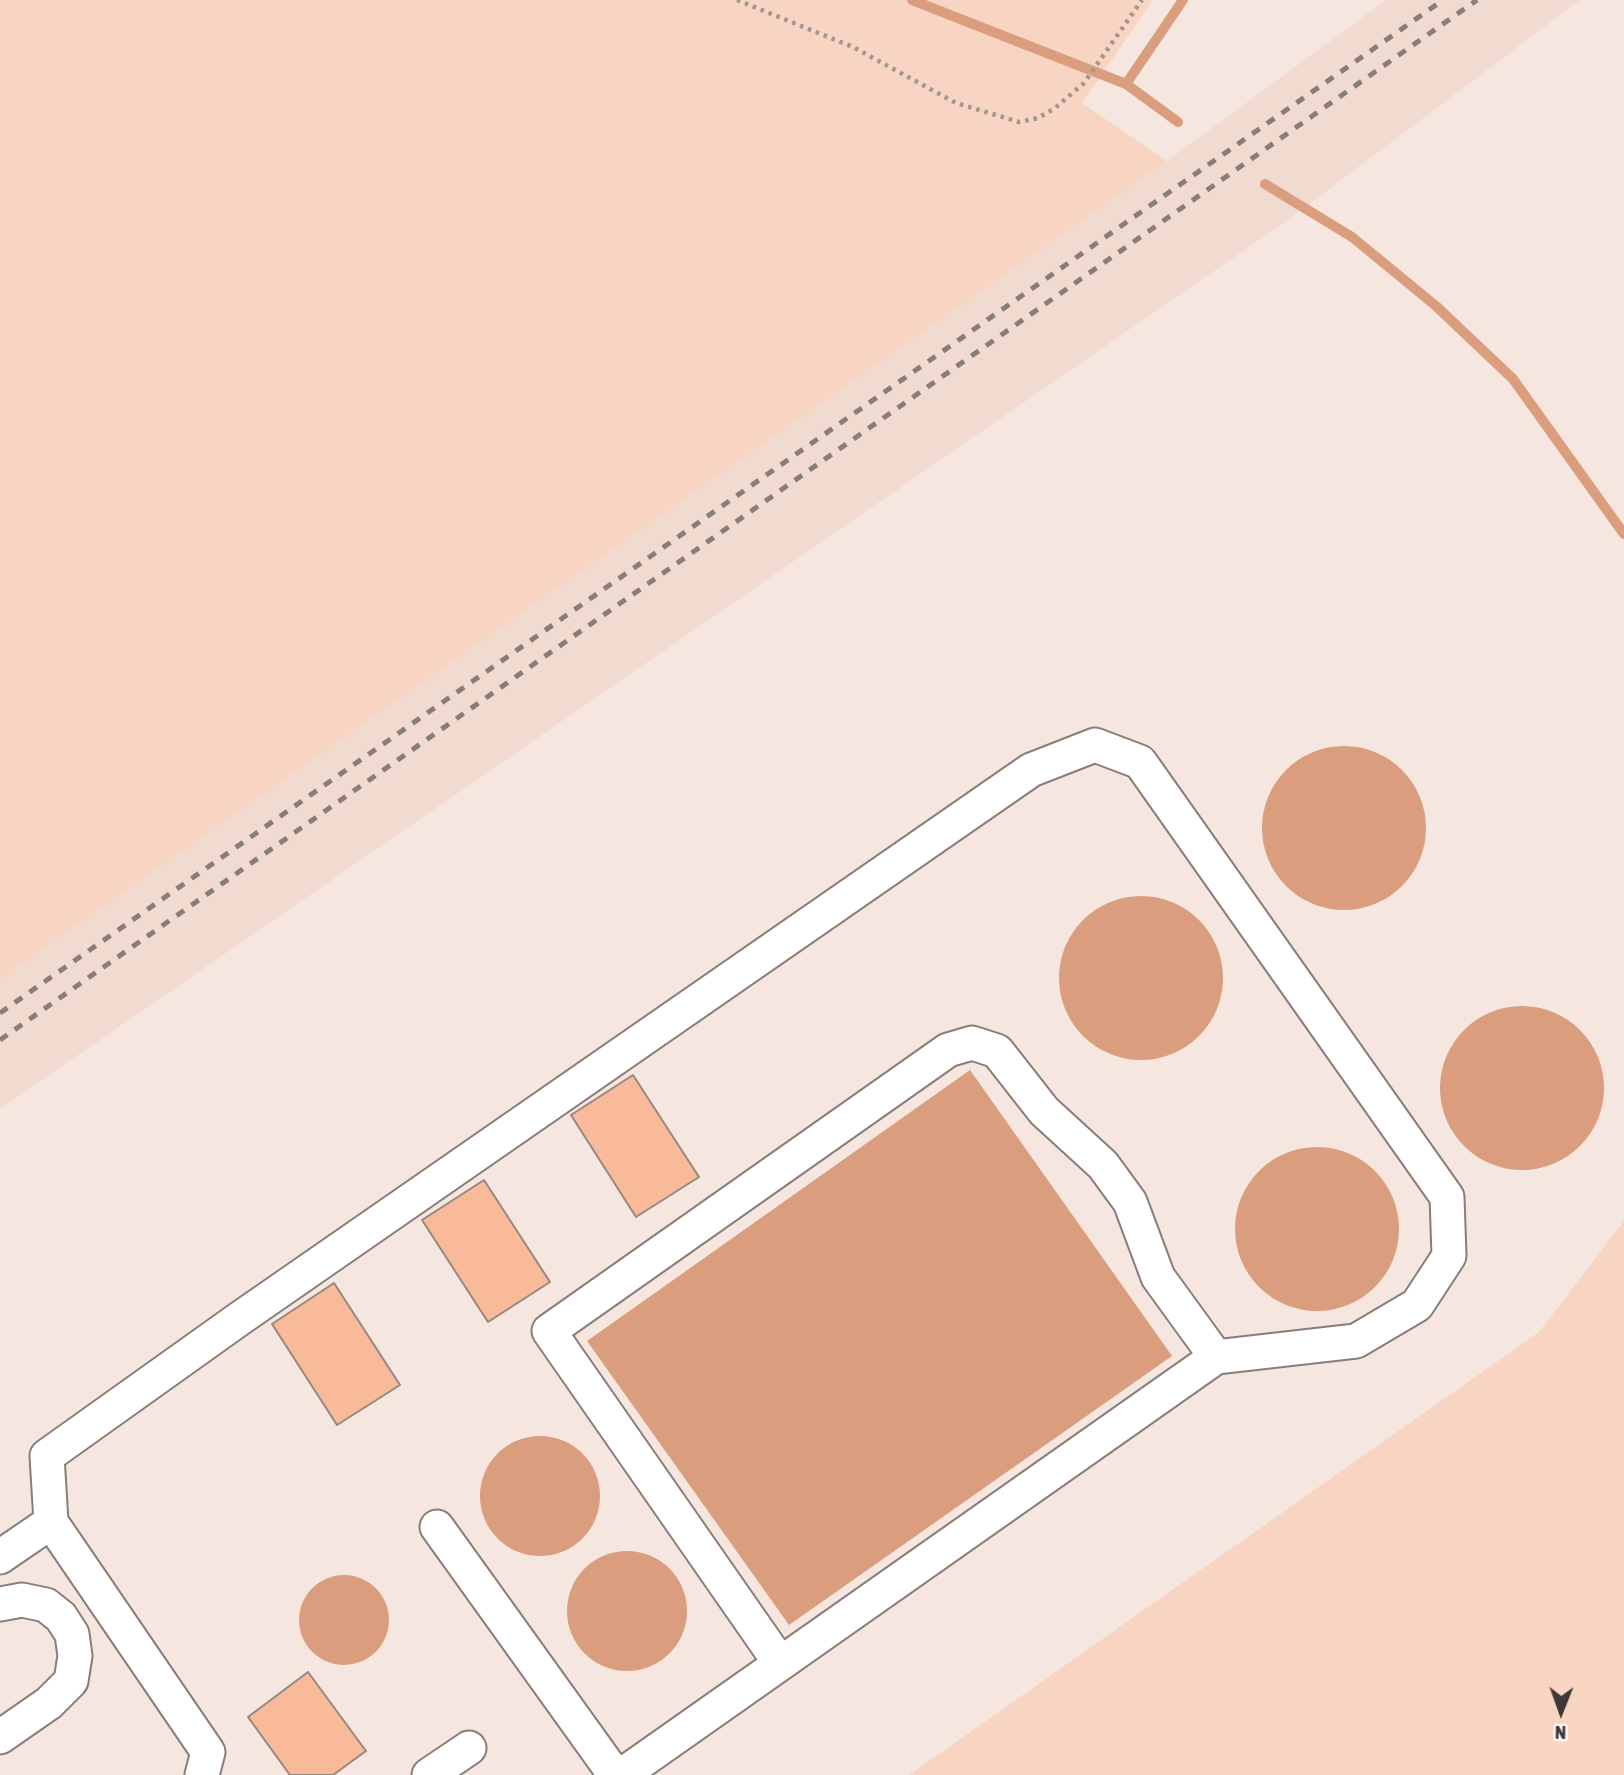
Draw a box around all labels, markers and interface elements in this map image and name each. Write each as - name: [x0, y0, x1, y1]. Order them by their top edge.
- north arrow: [1526, 1677, 1596, 1747]
- text: N: [1555, 1722, 1566, 1744]

